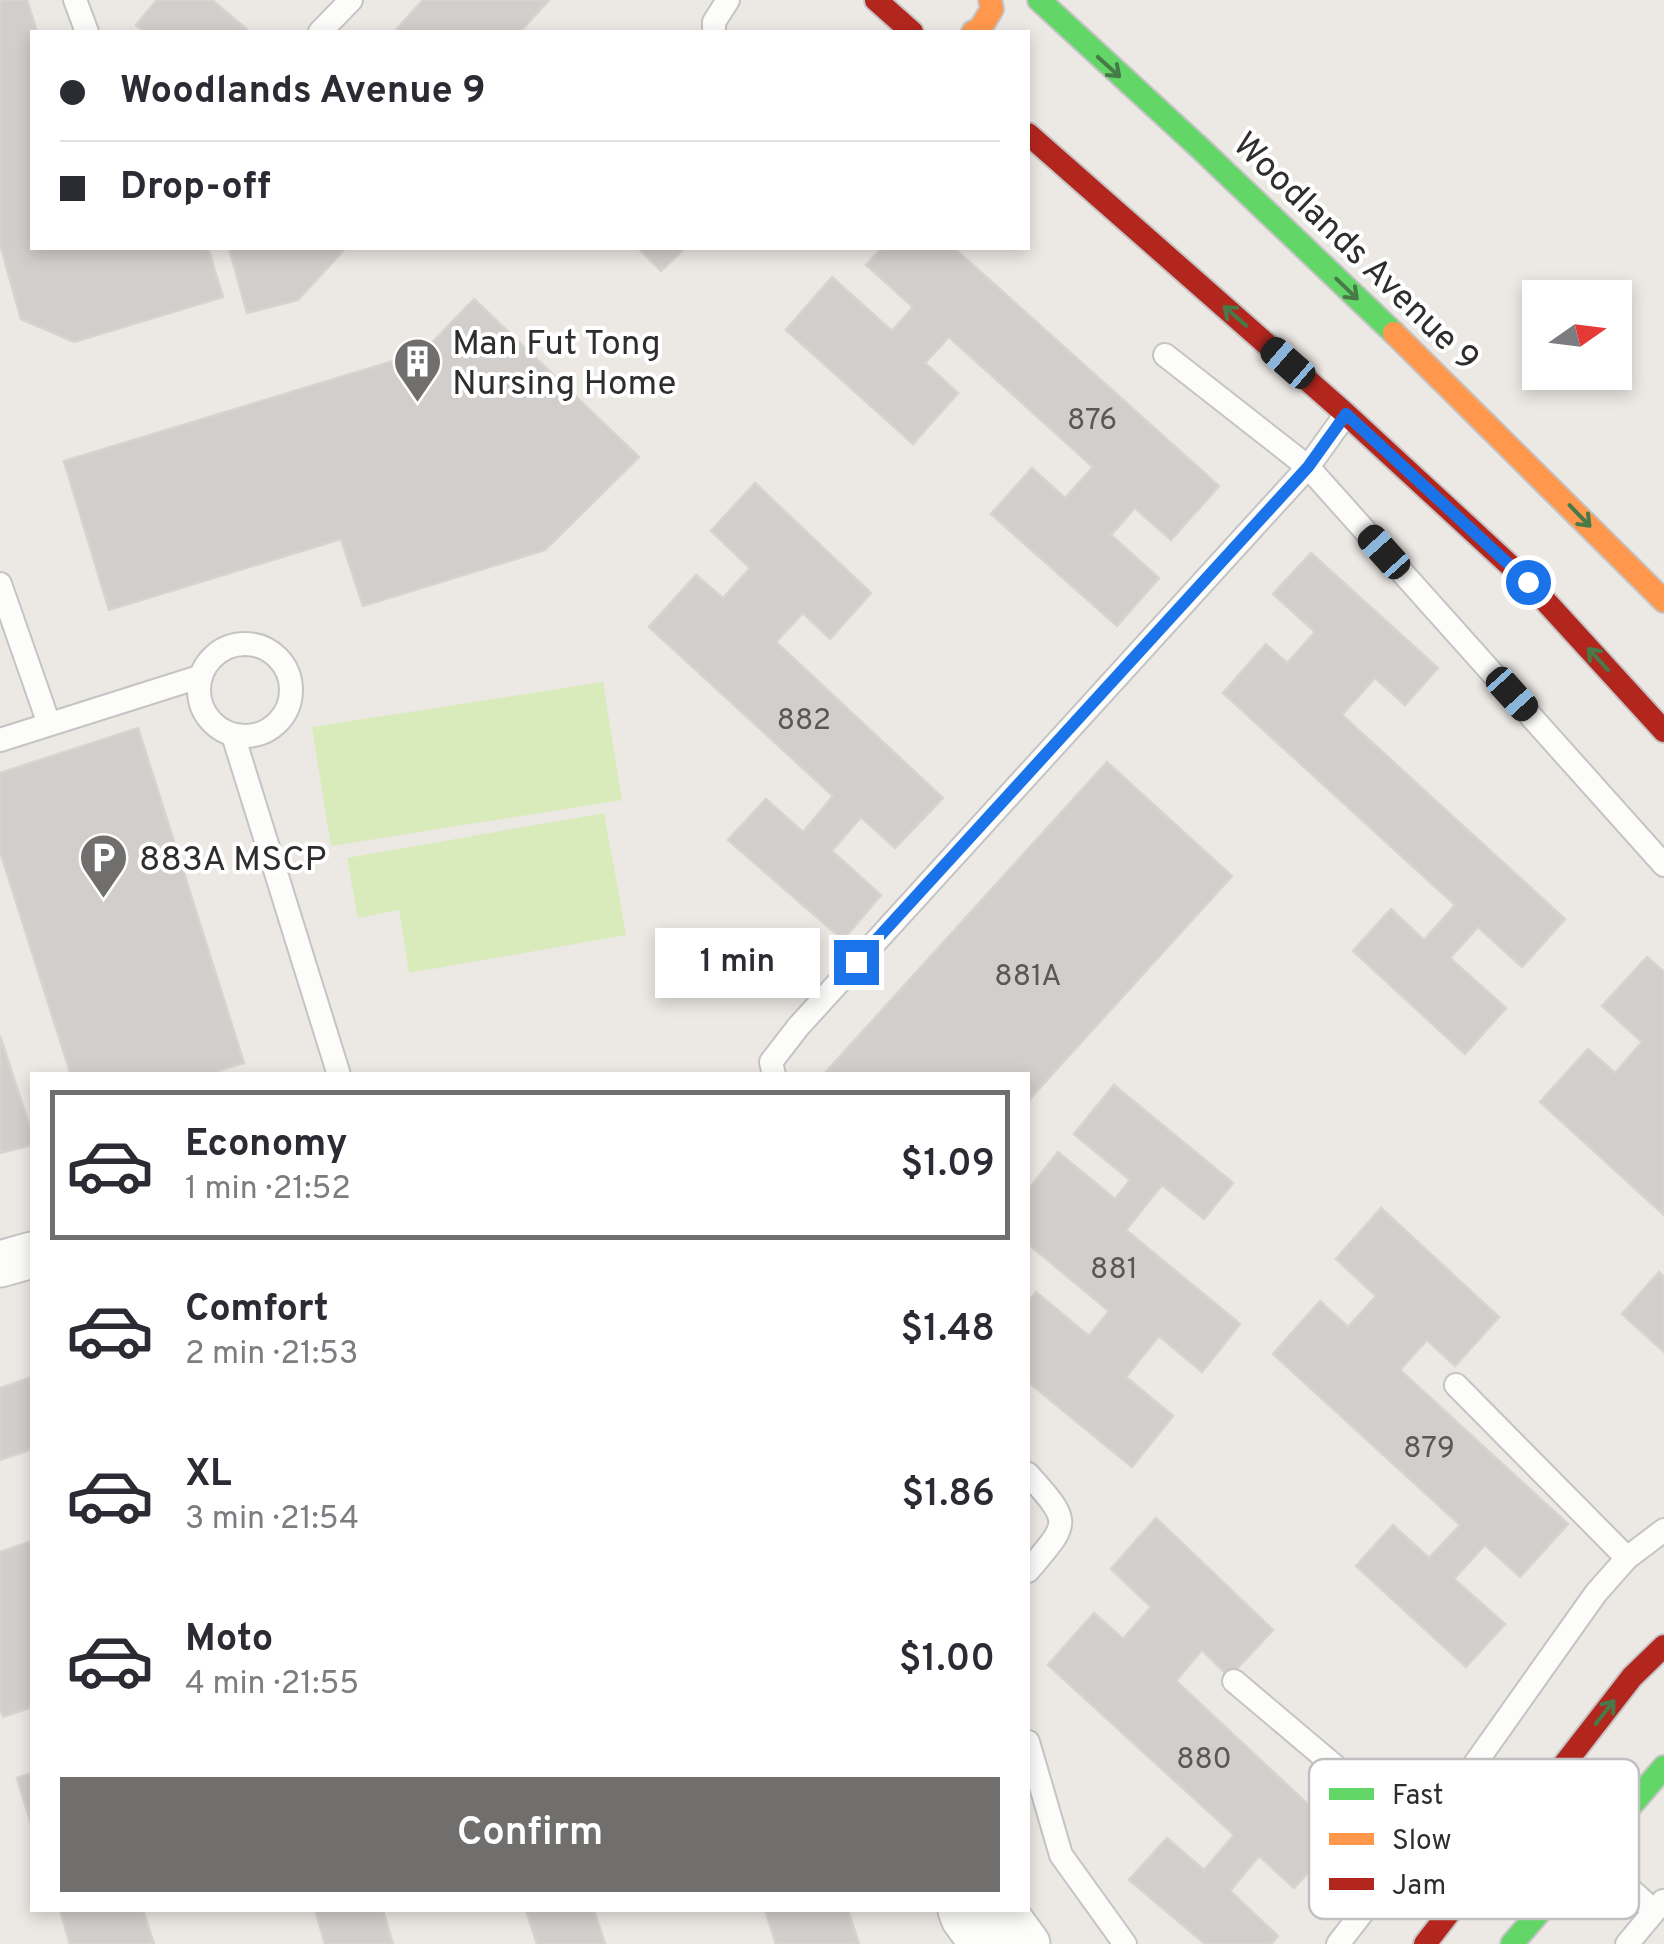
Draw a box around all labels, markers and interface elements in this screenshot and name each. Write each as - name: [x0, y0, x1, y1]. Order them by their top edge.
- one-way arrow: [1096, 56, 1121, 79]
- text: Woodlands Avenue 9: [120, 68, 485, 117]
- street label: Woodlands Avenue 9: [1222, 124, 1487, 382]
- text: Drop-off: [120, 164, 271, 213]
- one-way arrow: [1334, 277, 1358, 301]
- north arrow: [1522, 280, 1632, 390]
- map controls: [1522, 280, 1632, 390]
- one-way arrow: [1223, 305, 1248, 328]
- place label: Man Fut Tong Nursing Home: [452, 323, 676, 407]
- car: [1256, 332, 1320, 394]
- building icon: Man Fut Tong Nursing Home: [391, 336, 443, 404]
- house number: 876: [1067, 403, 1117, 440]
- one-way arrow: [1568, 503, 1592, 527]
- car: [1353, 520, 1415, 584]
- route start: [1506, 560, 1551, 605]
- one-way arrow: [1587, 647, 1610, 672]
- car: [1481, 662, 1543, 726]
- house number: 882: [777, 703, 831, 740]
- parking icon: 883A MSCP: [78, 832, 130, 900]
- place label: 883A MSCP: [139, 839, 327, 883]
- callout: 1 min: [656, 927, 821, 997]
- route end: [834, 940, 879, 985]
- text: 1 min: [700, 943, 775, 983]
- house number: 881A: [994, 959, 1062, 996]
- icon: car: [65, 1120, 155, 1210]
- text: Economy: [185, 1121, 347, 1170]
- text: $1.09: [900, 1141, 995, 1190]
- text: 1 min · 21:52: [185, 1170, 351, 1210]
- house number: 881: [1090, 1252, 1138, 1289]
- icon: car: [65, 1285, 155, 1375]
- text: Comfort: [185, 1286, 329, 1335]
- text: $1.48: [901, 1306, 995, 1355]
- text: 2 min · 21:53: [185, 1335, 358, 1375]
- house number: 879: [1403, 1431, 1455, 1468]
- icon: car: [65, 1450, 155, 1540]
- text: XL: [185, 1451, 232, 1500]
- text: $1.86: [902, 1471, 995, 1520]
- text: 3 min · 21:54: [185, 1500, 359, 1540]
- icon: car: [65, 1615, 155, 1705]
- text: Moto: [185, 1616, 273, 1665]
- text: $1.00: [899, 1636, 995, 1685]
- text: 4 min · 21:55: [185, 1665, 359, 1705]
- one-way arrow: [1594, 1699, 1615, 1726]
- house number: 880: [1176, 1742, 1232, 1779]
- legend: [1309, 1759, 1639, 1919]
- button: Confirm: [60, 1777, 1000, 1892]
- text: Fast: [1392, 1779, 1444, 1815]
- text: Slow: [1392, 1824, 1451, 1860]
- text: Jam: [1392, 1869, 1446, 1905]

